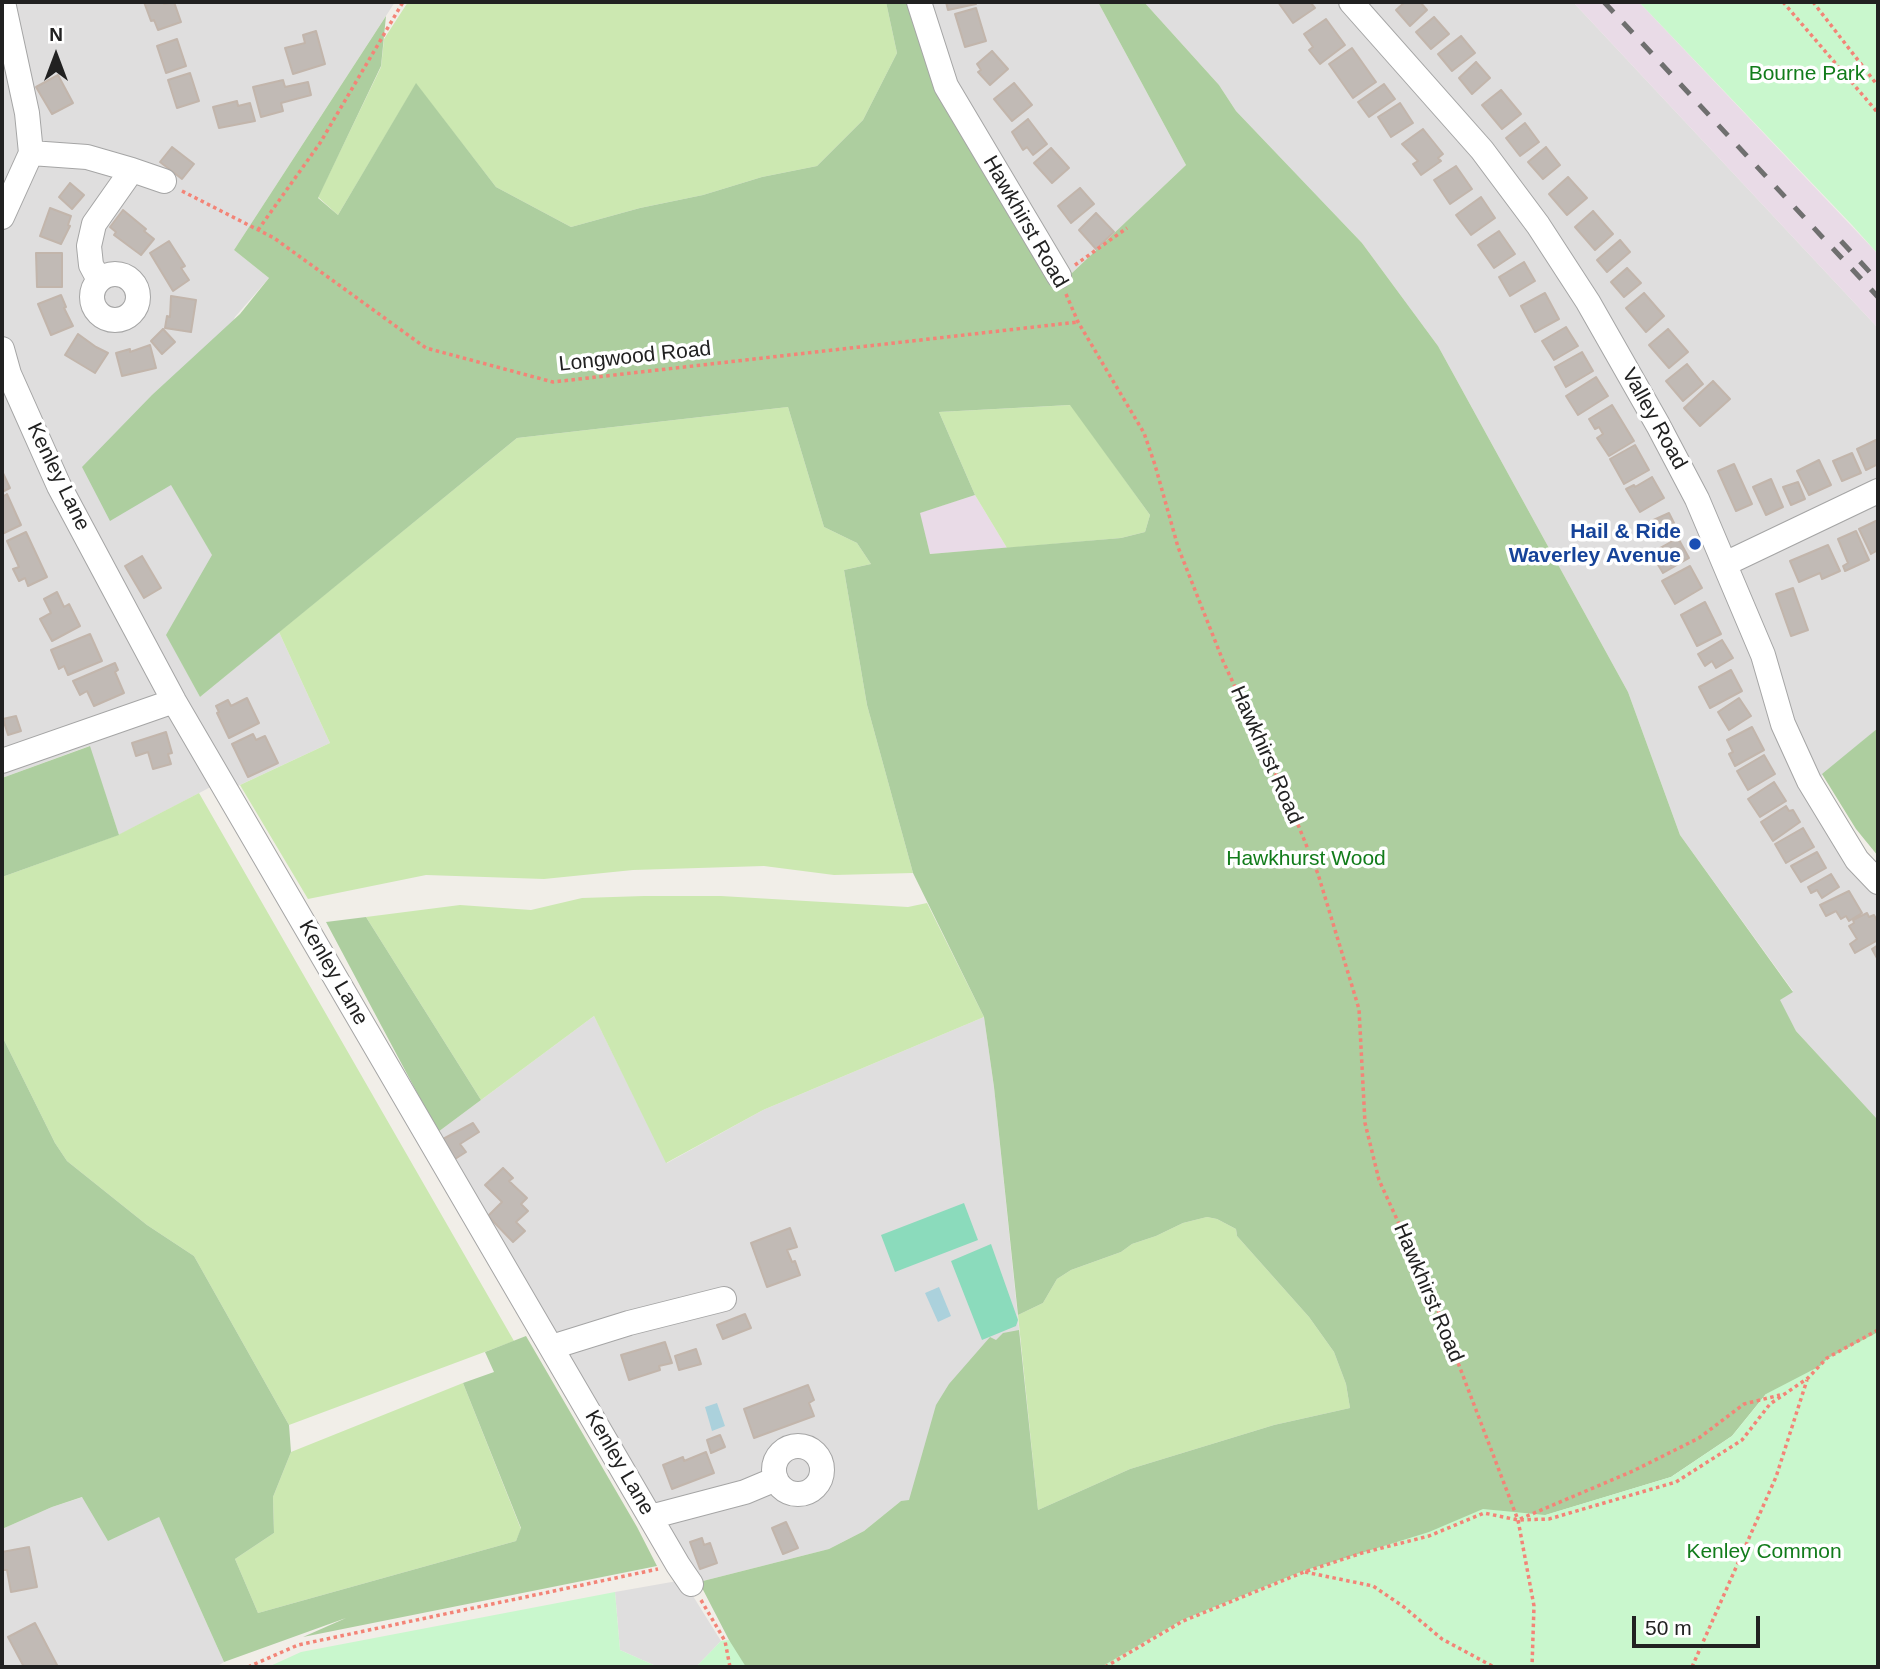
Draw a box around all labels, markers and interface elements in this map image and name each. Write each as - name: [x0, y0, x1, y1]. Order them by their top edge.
- north arrow: [21, 21, 91, 91]
- text: N: [49, 24, 63, 45]
- park label: Bourne Park: [1749, 61, 1865, 87]
- street label: Hawkhirst Road: [977, 152, 1073, 292]
- street label: Longwood Road: [558, 336, 712, 378]
- street label: Valley Road: [1616, 364, 1692, 474]
- street label: Kenley Lane: [21, 419, 95, 535]
- place label: Hail & Ride Waverley Avenue: [1509, 519, 1681, 569]
- marker: Hail & Ride Waverley Avenue: [1687, 536, 1703, 552]
- street label: Hawkhirst Road: [1224, 682, 1308, 828]
- park label: Hawkhurst Wood: [1226, 846, 1386, 872]
- street label: Kenley Lane: [293, 916, 373, 1030]
- street label: Hawkhirst Road: [1387, 1220, 1469, 1366]
- street label: Kenley Lane: [579, 1406, 659, 1520]
- park label: Kenley Common: [1686, 1539, 1842, 1565]
- scale bar: [1635, 1602, 1763, 1646]
- text: 50 m: [1645, 1616, 1692, 1639]

